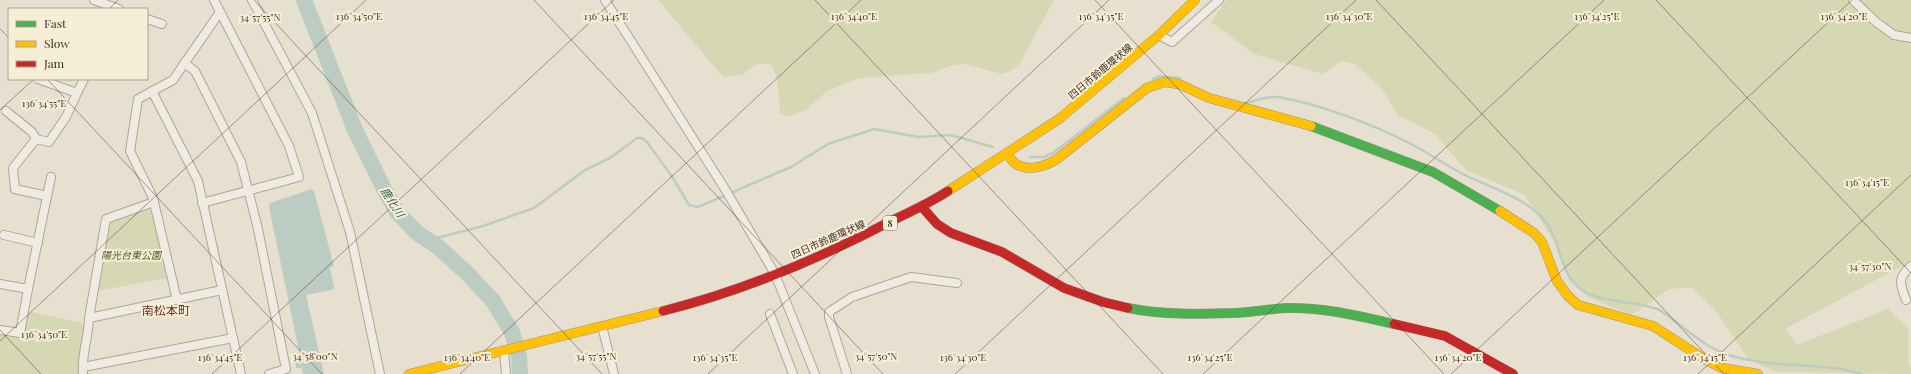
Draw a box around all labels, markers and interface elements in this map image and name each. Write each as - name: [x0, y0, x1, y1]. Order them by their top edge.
- legend: [8, 8, 148, 80]
- text: 136°34'50"E: [336, 9, 382, 23]
- text: 136°34'45"E: [584, 9, 628, 23]
- text: 136°34'40"E: [831, 9, 877, 23]
- text: 136°34'35"E: [1079, 9, 1124, 23]
- text: 136°34'30"E: [1326, 9, 1372, 23]
- text: 136°34'25"E: [1574, 9, 1620, 23]
- text: 136°34'20"E: [1821, 9, 1868, 23]
- text: 34°57'55"N: [240, 10, 280, 24]
- text: Fast: [44, 15, 67, 31]
- text: Slow: [44, 35, 70, 51]
- street label: 四日市鈴鹿環状線: [1065, 40, 1135, 102]
- text: Jam: [43, 55, 65, 71]
- text: 136°34'55"E: [22, 96, 66, 110]
- text: 136°34'15"E: [1845, 175, 1889, 189]
- water label: 鹿化川: [378, 184, 409, 221]
- street label: 四日市鈴鹿環状線: [789, 216, 867, 262]
- road number: 8: [883, 216, 897, 230]
- park label: 陽光台東公園: [101, 248, 163, 262]
- text: 34°57'30"N: [1848, 259, 1892, 273]
- district label: 南松本町: [142, 302, 190, 318]
- text: 136°34'50"E: [21, 327, 67, 341]
- text: 34°58'00"N: [292, 349, 338, 363]
- text: 34°57'55"N: [576, 349, 616, 363]
- text: 34°57'50"N: [855, 349, 897, 363]
- text: 136°34'45"E: [198, 350, 242, 364]
- text: 136°34'40"E: [444, 350, 490, 364]
- text: 136°34'35"E: [693, 350, 738, 364]
- text: 136°34'30"E: [940, 350, 986, 364]
- text: 136°34'25"E: [1187, 350, 1233, 364]
- text: 136°34'20"E: [1435, 350, 1482, 364]
- text: 136°34'15"E: [1683, 350, 1727, 364]

